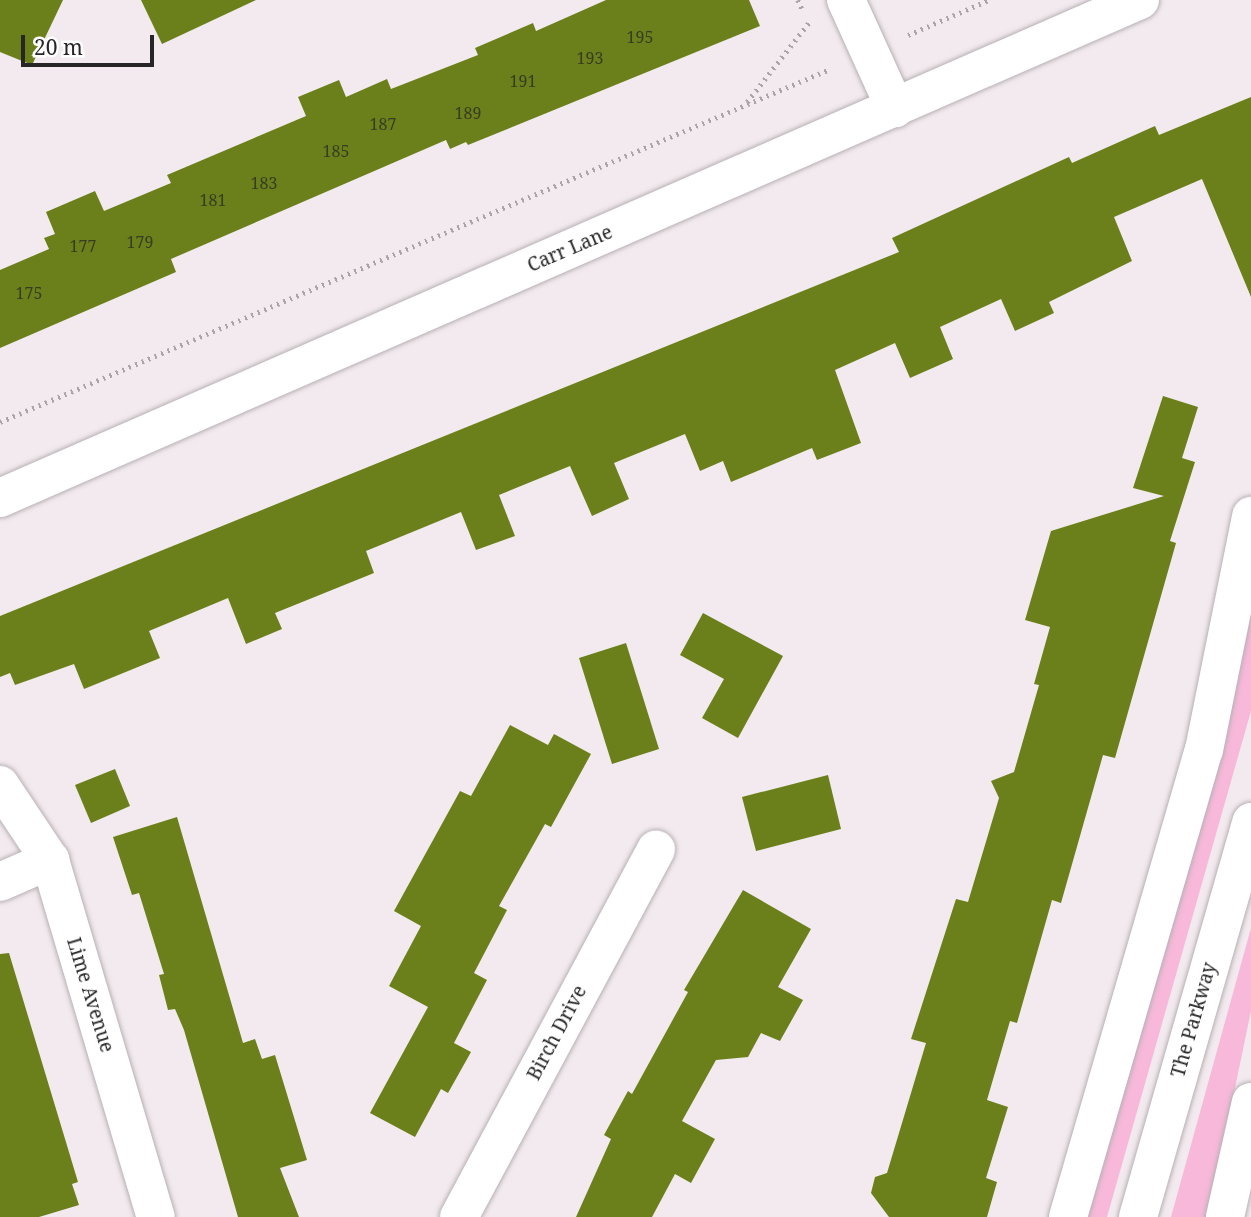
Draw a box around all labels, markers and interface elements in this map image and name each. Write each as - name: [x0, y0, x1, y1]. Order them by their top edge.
- scale bar: [24, 21, 158, 65]
- house number: 195: [627, 27, 653, 47]
- text: 20 m: [34, 33, 83, 61]
- house number: 193: [577, 48, 603, 68]
- house number: 191: [510, 71, 536, 91]
- house number: 189: [455, 103, 481, 123]
- house number: 187: [370, 114, 396, 134]
- house number: 185: [323, 141, 349, 161]
- house number: 183: [251, 173, 277, 193]
- house number: 181: [200, 190, 226, 210]
- street label: Carr Lane: [524, 221, 616, 277]
- house number: 179: [127, 232, 153, 252]
- house number: 177: [70, 236, 96, 256]
- house number: 175: [16, 283, 42, 303]
- street label: Lime Avenue: [62, 935, 118, 1055]
- street label: The Parkway: [1167, 960, 1221, 1080]
- street label: Birch Drive: [523, 982, 591, 1084]

